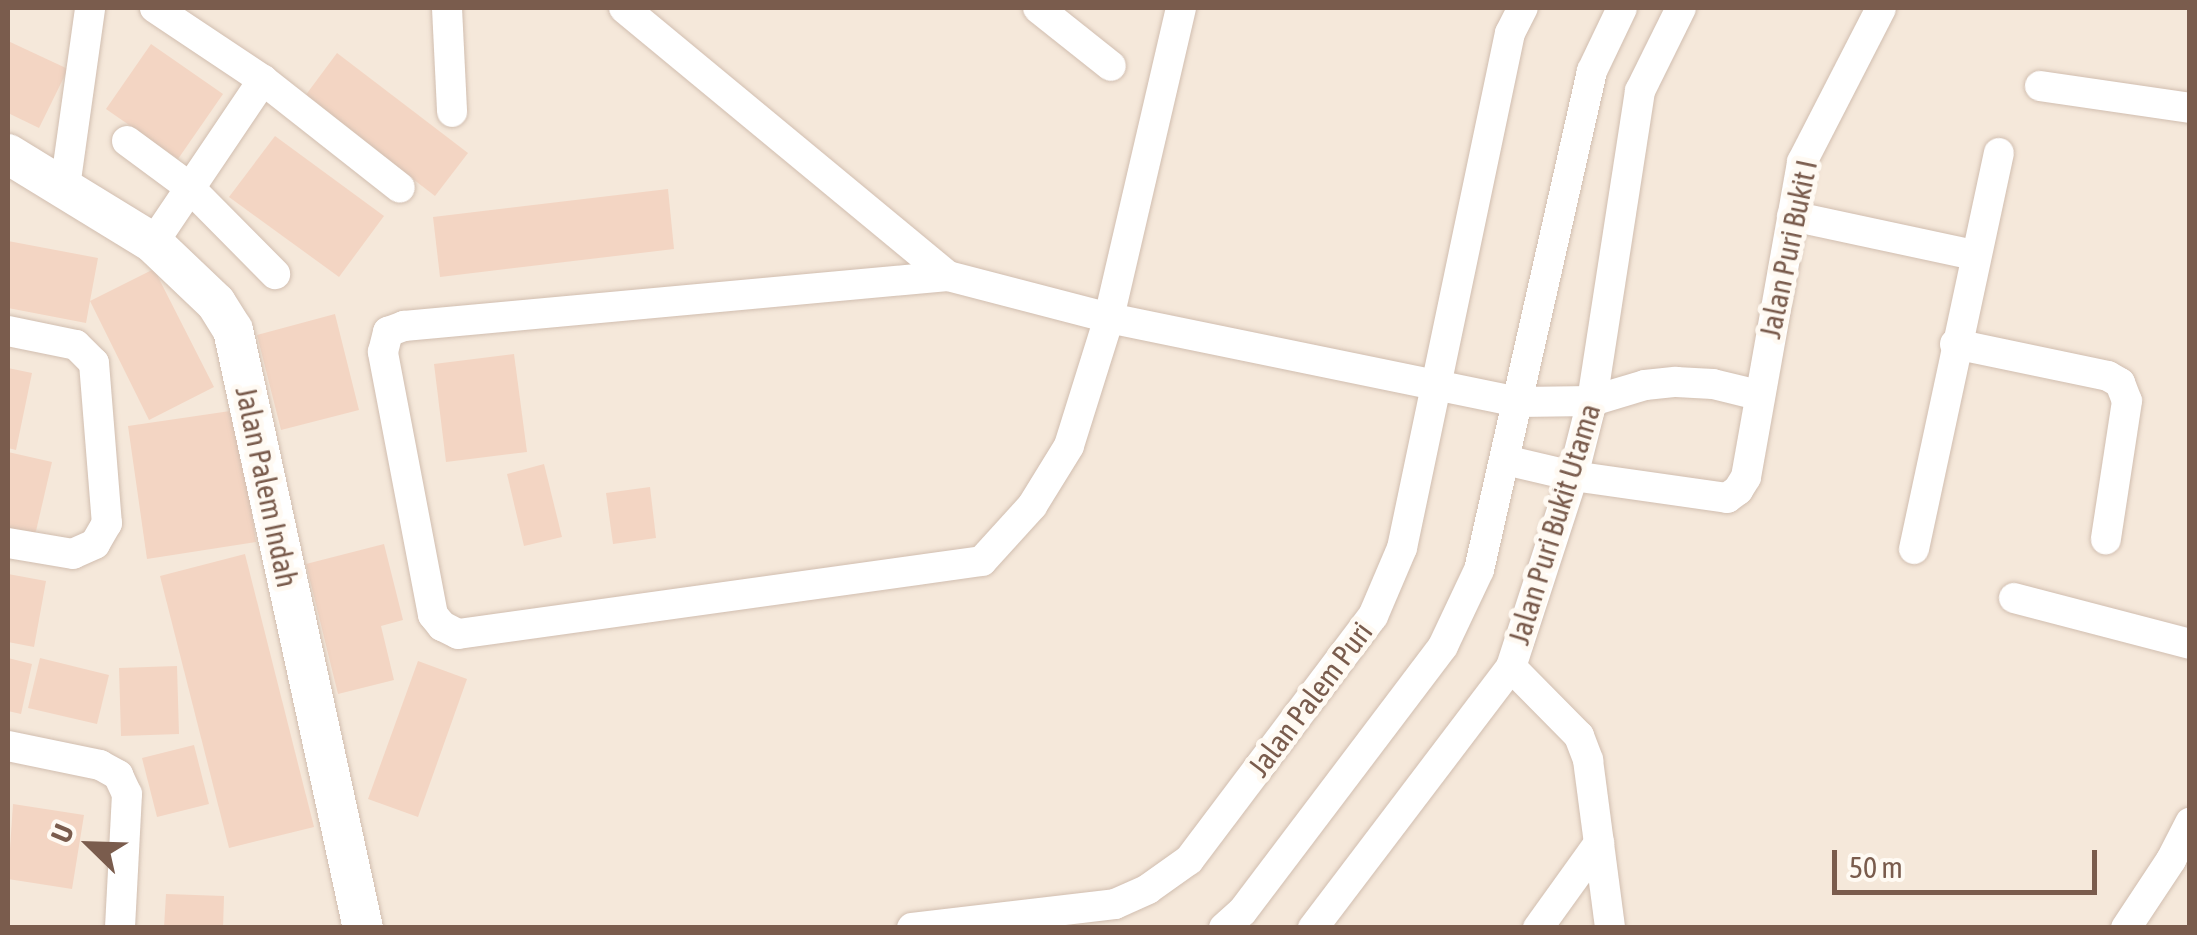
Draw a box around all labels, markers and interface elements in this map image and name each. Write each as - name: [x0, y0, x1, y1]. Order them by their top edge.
- street label: Jalan Puri Bukit I: [1752, 157, 1824, 341]
- street label: Jalan Palem Indah: [228, 383, 306, 591]
- street label: Jalan Puri Bukit Utama: [1500, 399, 1608, 649]
- street label: Jalan Palem Puri: [1240, 615, 1380, 783]
- north arrow: [40, 795, 140, 895]
- text: U: [44, 819, 80, 847]
- scale bar: [1837, 830, 2102, 892]
- text: 50 m: [1849, 850, 1903, 884]

